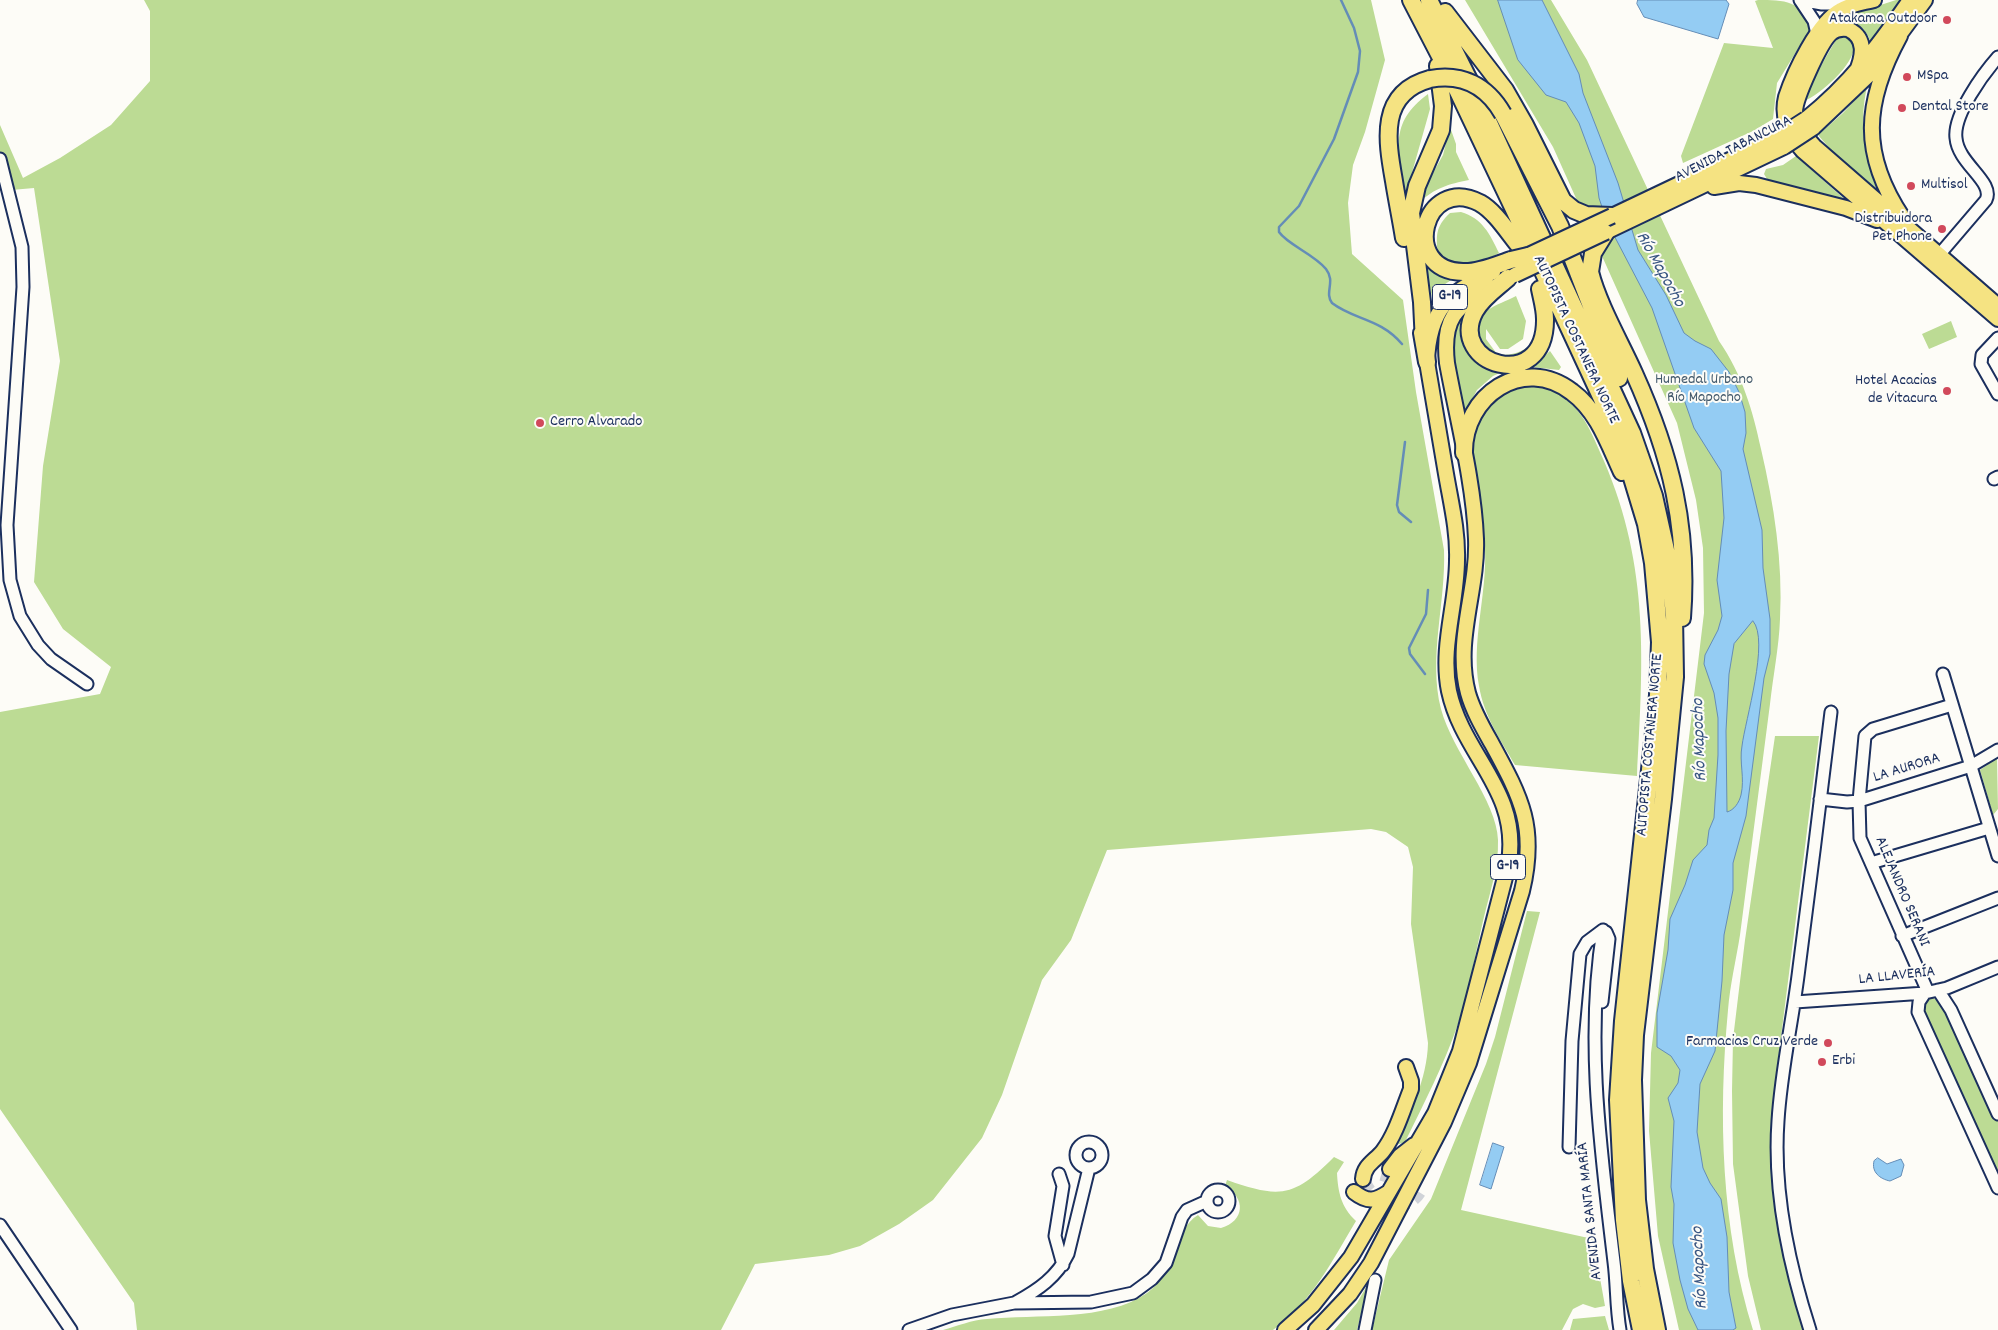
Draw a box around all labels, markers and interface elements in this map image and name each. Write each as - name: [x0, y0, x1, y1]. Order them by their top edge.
- place label: Atakama Outdoor: [1829, 10, 1937, 30]
- marker: Atakama Outdoor: [1941, 14, 1953, 26]
- place label: MSpa: [1917, 67, 1948, 87]
- marker: MSpa: [1901, 71, 1913, 83]
- place label: Dental Store: [1912, 98, 1989, 118]
- marker: Dental Store: [1896, 102, 1908, 114]
- street label: AVENIDA TABANCURA: [1672, 112, 1796, 188]
- place label: Multisol: [1921, 176, 1968, 196]
- marker: Multisol: [1905, 180, 1917, 192]
- place label: Distribuidora Pet Phone: [1854, 210, 1932, 248]
- marker: Distribuidora Pet Phone: [1936, 223, 1948, 235]
- water label: Río Mapocho: [1629, 228, 1689, 312]
- street label: AUTOPISTA COSTANERA NORTE: [1528, 253, 1622, 427]
- road number: G-19: [1432, 284, 1468, 310]
- park label: Humedal Urbano Río Mapocho: [1655, 371, 1753, 409]
- place label: Hotel Acacias de Vitacura: [1855, 372, 1937, 410]
- marker: Hotel Acacias de Vitacura: [1941, 385, 1953, 397]
- place label: Cerro Alvarado: [550, 413, 642, 433]
- marker: Cerro Alvarado: [534, 417, 546, 429]
- street label: AUTOPISTA COSTANERA NORTE: [1633, 653, 1669, 837]
- water label: Río Mapocho: [1689, 698, 1713, 782]
- street label: LA AURORA: [1871, 750, 1943, 788]
- street label: ALEJANDRO SERANI: [1869, 834, 1933, 950]
- road number: G-19: [1490, 854, 1526, 880]
- street label: LA LLAVERÍA: [1858, 963, 1936, 991]
- place label: Farmacias Cruz Verde: [1686, 1033, 1818, 1053]
- marker: Farmacias Cruz Verde: [1822, 1037, 1834, 1049]
- place label: Erbi: [1832, 1052, 1855, 1072]
- marker: Erbi: [1816, 1056, 1828, 1068]
- street label: AVENIDA SANTA MARÍA: [1574, 1141, 1608, 1281]
- water label: Río Mapocho: [1688, 1226, 1714, 1310]

